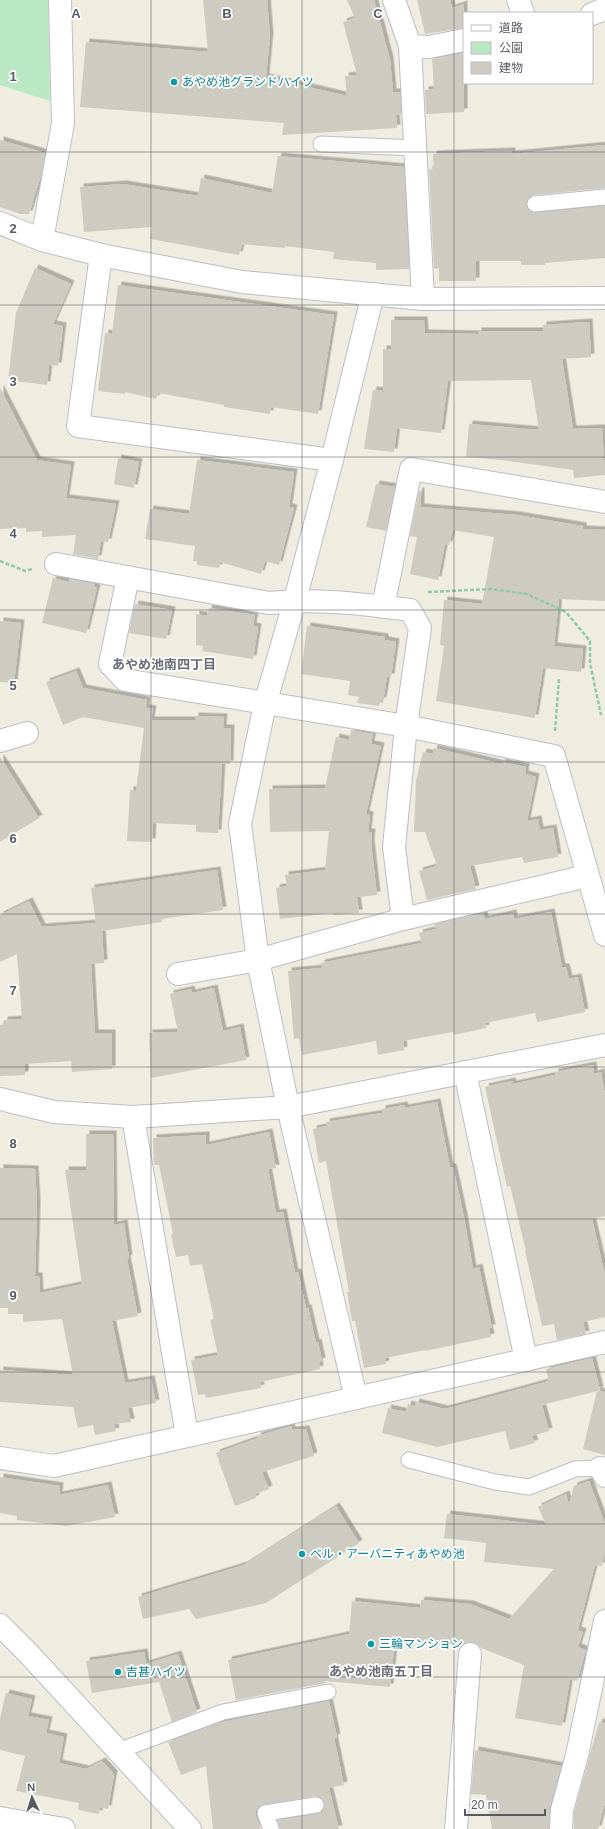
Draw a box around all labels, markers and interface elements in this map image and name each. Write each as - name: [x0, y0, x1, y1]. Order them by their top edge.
- text: A: [71, 6, 81, 21]
- text: B: [222, 6, 232, 21]
- text: C: [373, 6, 383, 21]
- legend: [463, 12, 593, 84]
- text: 道路: [499, 21, 523, 35]
- text: 公園: [499, 41, 523, 55]
- text: 建物: [499, 61, 523, 75]
- text: 1: [9, 69, 17, 84]
- place label: あやめ池グランドハイツ: [182, 75, 314, 89]
- marker: あやめ池グランドハイツ: [169, 77, 179, 87]
- text: 2: [9, 221, 17, 236]
- text: 3: [9, 374, 17, 389]
- text: 4: [9, 526, 17, 541]
- district label: あやめ池南四丁目: [112, 657, 216, 672]
- text: 5: [9, 678, 17, 693]
- text: 6: [9, 831, 17, 846]
- text: 7: [9, 983, 17, 998]
- text: 8: [9, 1136, 17, 1151]
- text: 9: [9, 1288, 17, 1303]
- place label: ベル・アーバニティあやめ池: [310, 1547, 464, 1561]
- marker: ベル・アーバニティあやめ池: [297, 1549, 307, 1559]
- place label: 三輪マンション: [379, 1637, 463, 1651]
- marker: 三輪マンション: [366, 1639, 376, 1649]
- district label: あやめ池南五丁目: [329, 1664, 433, 1679]
- place label: 吉甚ハイツ: [126, 1665, 186, 1679]
- marker: 吉甚ハイツ: [113, 1667, 123, 1677]
- north arrow: [12, 1777, 52, 1817]
- text: N: [27, 1781, 36, 1793]
- scale bar: [465, 1791, 545, 1817]
- text: 20 m: [471, 1798, 498, 1812]

